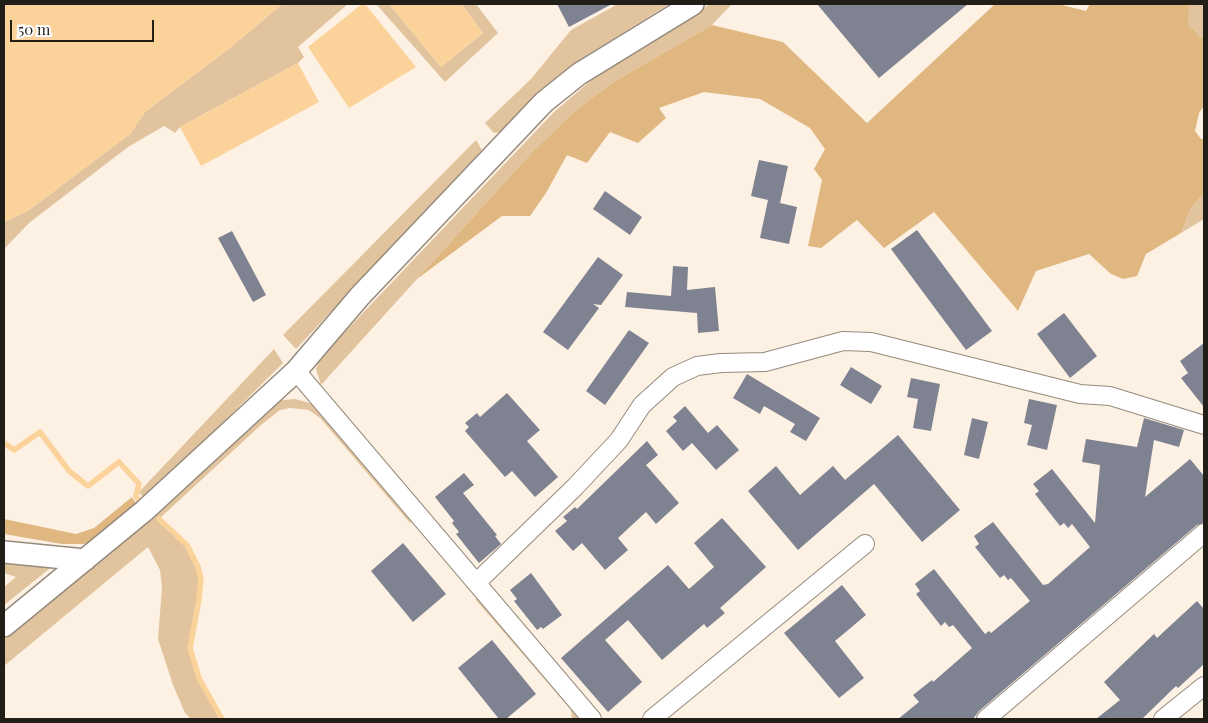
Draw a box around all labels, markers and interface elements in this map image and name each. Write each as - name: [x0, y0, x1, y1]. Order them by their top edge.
- scale bar: [12, 10, 156, 42]
- text: 50 m: [18, 19, 50, 39]

